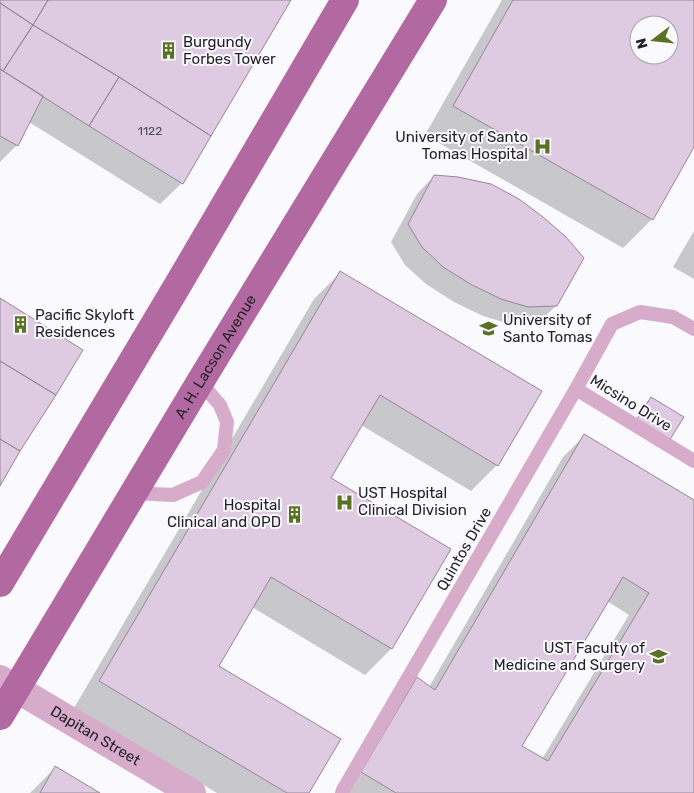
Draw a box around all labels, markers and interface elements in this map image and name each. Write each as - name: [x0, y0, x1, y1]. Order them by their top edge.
- north arrow: [629, 15, 679, 65]
- place label: Burgundy Forbes Tower: [183, 33, 276, 68]
- text: N: [632, 36, 652, 51]
- building icon: Burgundy Forbes Tower: [159, 41, 179, 61]
- house number: 1122: [138, 124, 162, 138]
- place label: University of Santo Tomas Hospital: [395, 128, 528, 163]
- hospital icon: University of Santo Tomas Hospital: [532, 136, 552, 156]
- street label: A. H. Lacson Avenue: [171, 291, 260, 422]
- place label: Pacific Skyloft Residences: [35, 306, 134, 341]
- place label: University of Santo Tomas: [503, 311, 593, 346]
- building icon: Pacific Skyloft Residences: [11, 314, 31, 334]
- school or university icon: University of Santo Tomas: [479, 319, 499, 339]
- street label: Micsino Drive: [587, 371, 675, 435]
- place label: UST Hospital Clinical Division: [358, 484, 467, 519]
- hospital icon: UST Hospital Clinical Division: [334, 492, 354, 512]
- place label: Hospital Clinical and OPD: [167, 496, 281, 531]
- building icon: Hospital Clinical and OPD: [285, 504, 305, 524]
- street label: Quintos Drive: [433, 504, 495, 594]
- place label: UST Faculty of Medicine and Surgery: [494, 639, 645, 674]
- school or university icon: UST Faculty of Medicine and Surgery: [649, 647, 669, 667]
- street label: Dapitan Street: [47, 702, 144, 769]

